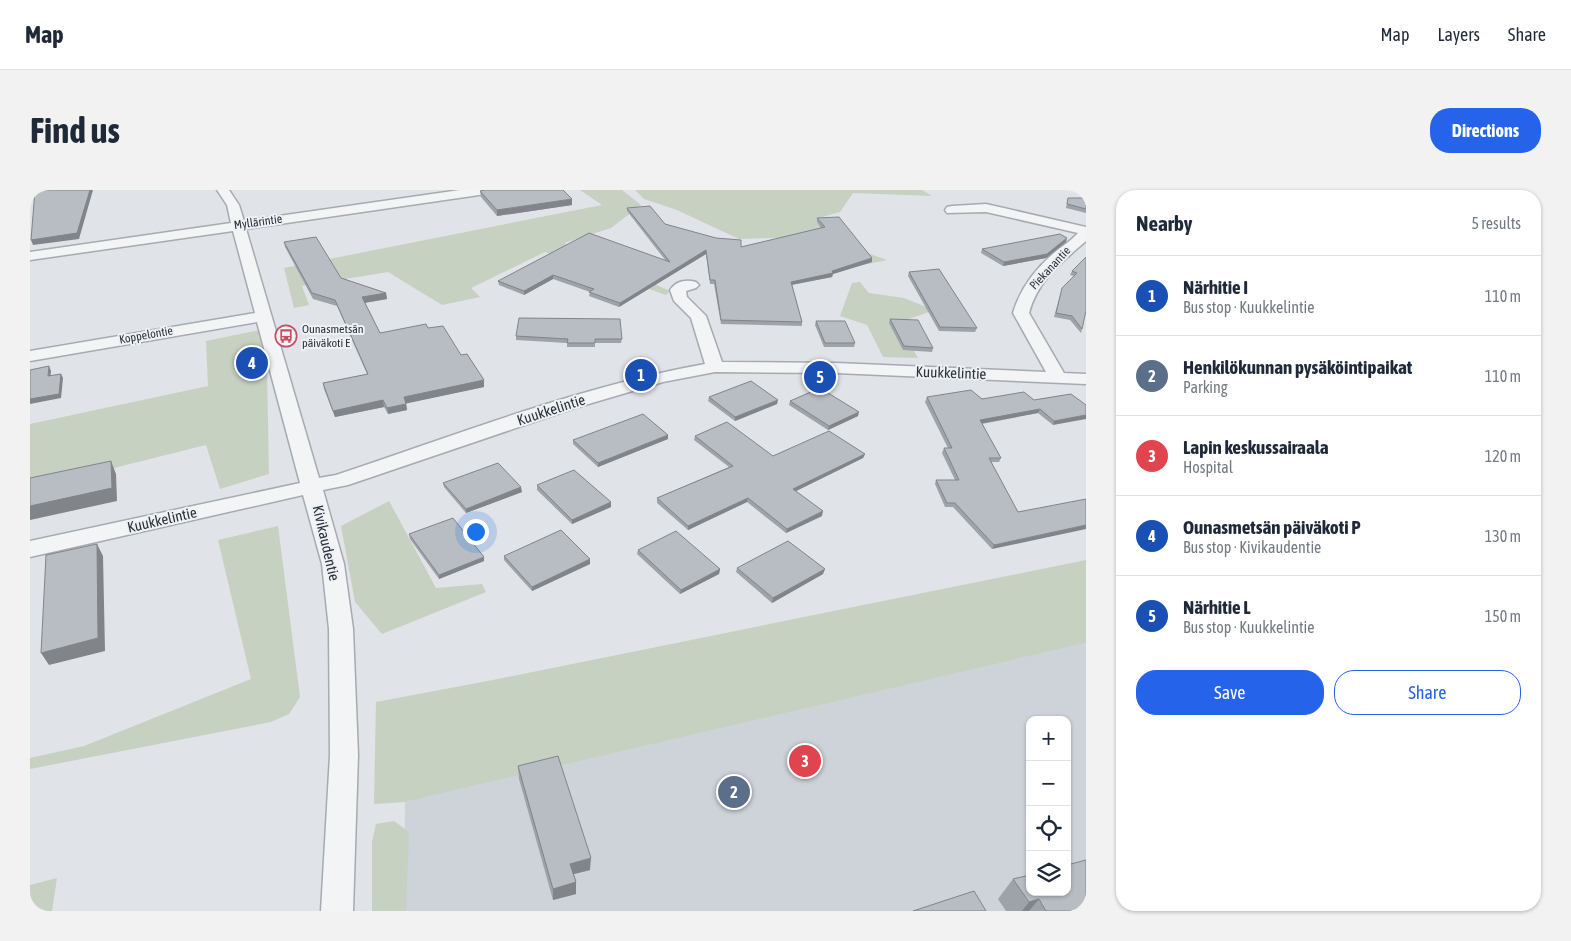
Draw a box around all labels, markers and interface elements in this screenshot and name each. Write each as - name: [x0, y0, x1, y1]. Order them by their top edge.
- text: Map: [25, 21, 64, 48]
- text: Map: [1380, 24, 1409, 45]
- text: Layers: [1437, 24, 1480, 45]
- text: Share: [1508, 24, 1546, 45]
- button: Directions: [1430, 108, 1541, 153]
- text: Find us: [30, 110, 120, 150]
- text: Nearby: [1136, 211, 1192, 235]
- street label: Myllärintie: [233, 212, 283, 232]
- text: 5 results: [1471, 214, 1521, 232]
- street label: Piekanantie: [1027, 244, 1073, 292]
- text: Närhitie I: [1183, 276, 1248, 298]
- text: 1: [1148, 287, 1156, 305]
- text: 110 m: [1485, 287, 1521, 305]
- text: Bus stop · Kuukkelintie: [1183, 298, 1315, 316]
- place label: Ounasmetsän päiväkoti E: [302, 322, 364, 350]
- street label: Koppelontie: [118, 323, 174, 347]
- bus stop icon: Ounasmetsän päiväkoti E: [274, 324, 298, 348]
- pin: 4: [236, 344, 268, 382]
- pin: 1: [625, 356, 657, 394]
- text: Henkilökunnan pysäköintipaikat: [1183, 356, 1412, 378]
- pin: 5: [804, 358, 836, 396]
- street label: Kuukkelintie: [915, 363, 987, 382]
- text: 2: [1148, 367, 1156, 385]
- text: 110 m: [1485, 367, 1521, 385]
- text: Parking: [1183, 378, 1228, 396]
- street label: Kuukkelintie: [515, 390, 587, 429]
- text: Lapin keskussairaala: [1183, 436, 1329, 458]
- text: 3: [1148, 447, 1156, 465]
- text: 120 m: [1485, 447, 1521, 465]
- text: Hospital: [1183, 458, 1233, 476]
- street label: Kuukkelintie: [126, 503, 198, 536]
- street label: Kivikaudentie: [310, 503, 343, 583]
- text: Ounasmetsän päiväkoti P: [1183, 516, 1361, 538]
- your location: [463, 519, 489, 545]
- text: 4: [1148, 527, 1156, 545]
- text: 130 m: [1485, 527, 1521, 545]
- text: Bus stop · Kivikaudentie: [1183, 538, 1321, 556]
- text: Närhitie L: [1183, 596, 1251, 618]
- text: 5: [1148, 607, 1156, 625]
- text: 150 m: [1485, 607, 1521, 625]
- text: Bus stop · Kuukkelintie: [1183, 618, 1315, 636]
- button: Save: [1136, 670, 1324, 715]
- button: Share: [1334, 670, 1521, 715]
- map controls: [1026, 716, 1071, 896]
- button: +: [1026, 716, 1071, 761]
- pin: 3: [789, 742, 821, 780]
- button: −: [1026, 761, 1071, 806]
- pin: 2: [718, 773, 750, 811]
- button: locate: [1026, 806, 1071, 851]
- button: layers: [1026, 851, 1071, 896]

